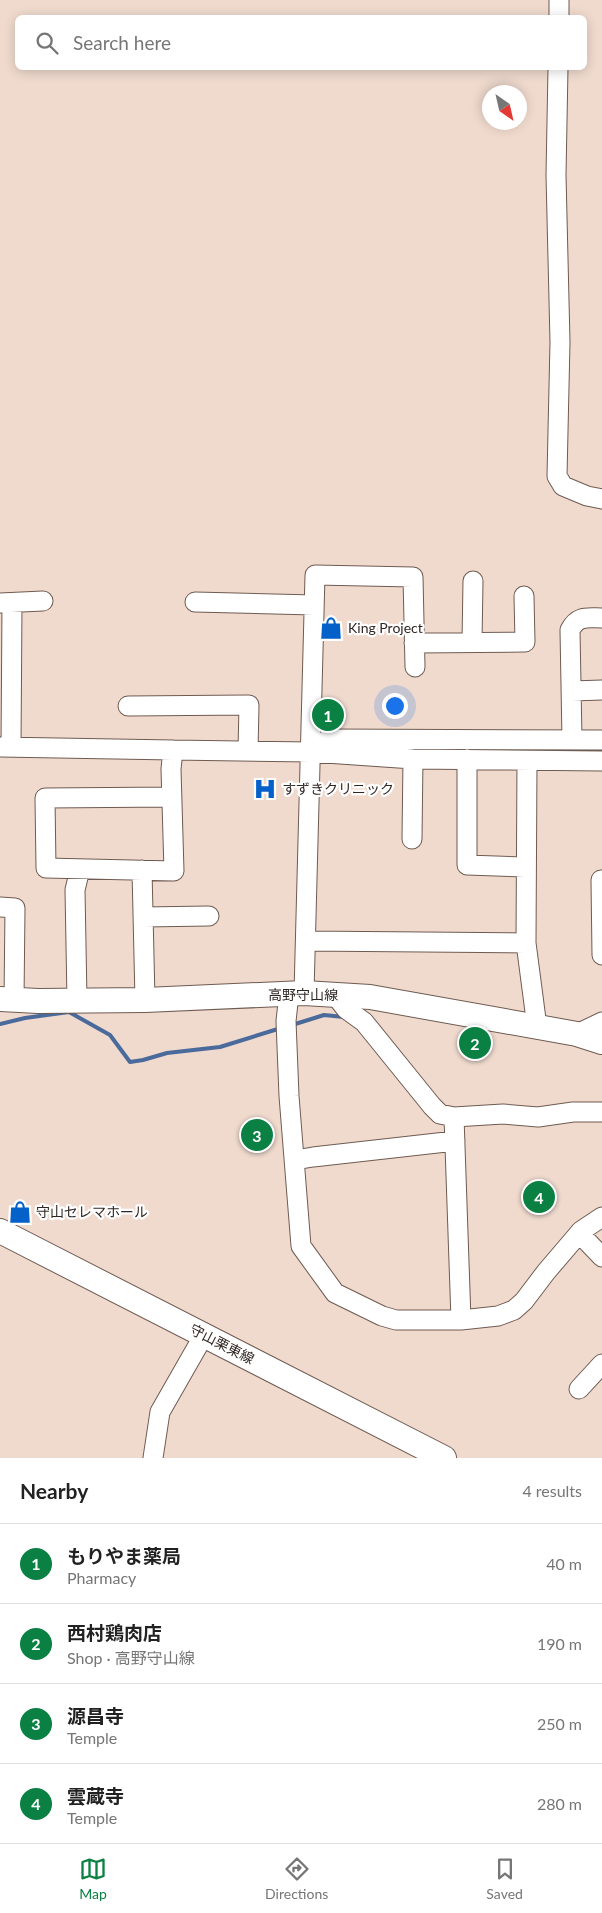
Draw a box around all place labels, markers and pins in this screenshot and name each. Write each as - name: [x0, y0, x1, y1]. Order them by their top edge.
- shop icon: King Project: [318, 615, 344, 641]
- place label: King Project: [348, 619, 423, 636]
- pin: 1: [312, 696, 344, 734]
- hospital icon: すずきクリニック: [252, 776, 278, 802]
- place label: すずきクリニック: [282, 780, 394, 797]
- pin: 2: [459, 1024, 491, 1062]
- pin: 3: [241, 1116, 273, 1154]
- pin: 4: [523, 1178, 555, 1216]
- shop icon: 守山セレマホール: [7, 1199, 33, 1225]
- place label: 守山セレマホール: [36, 1203, 148, 1220]

